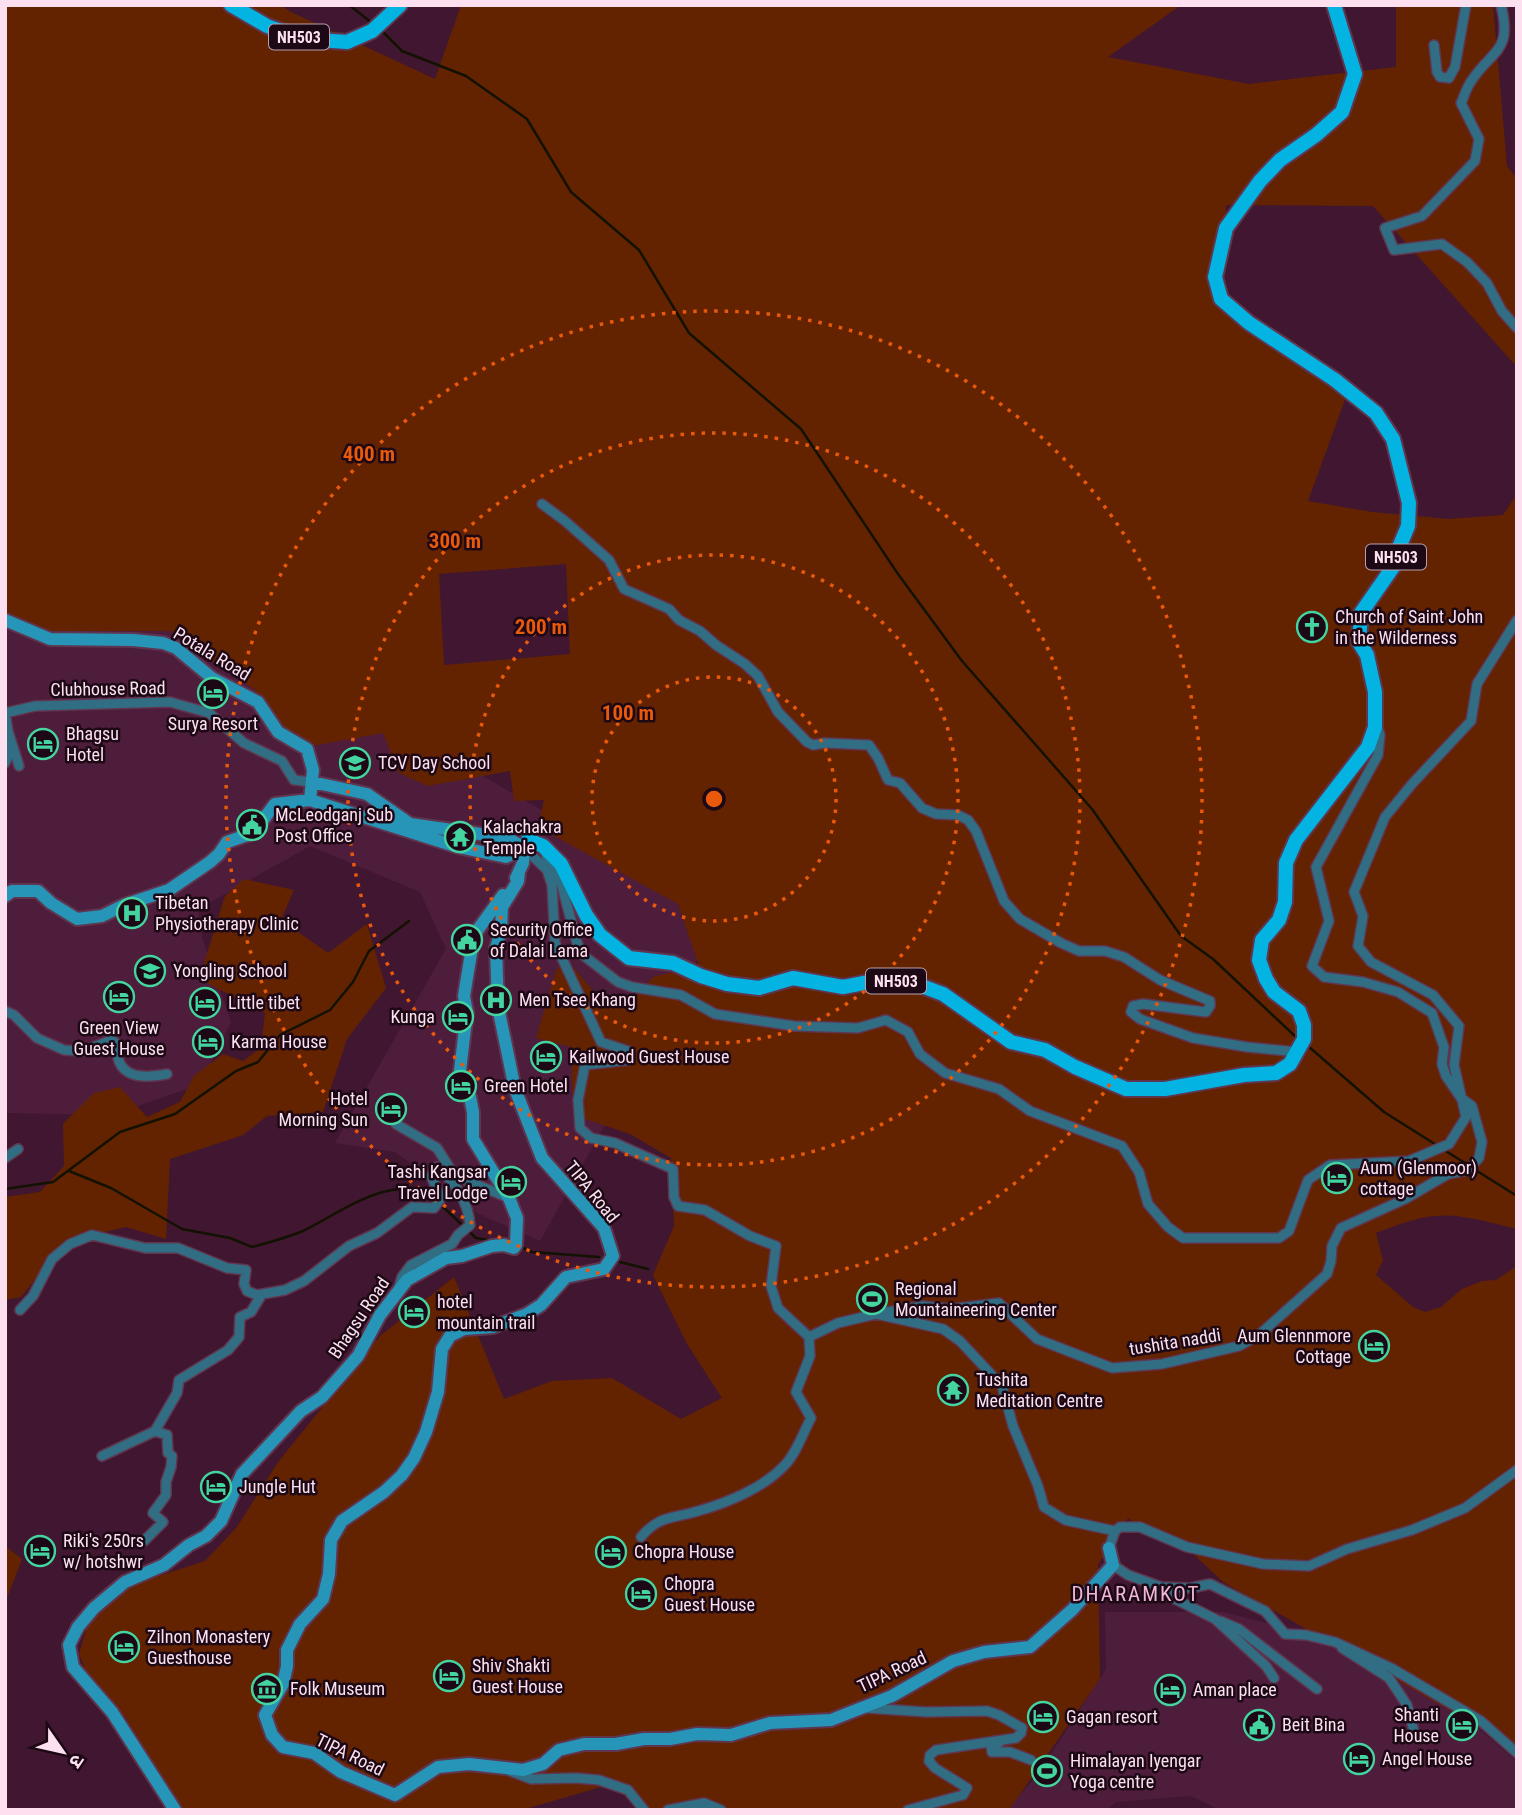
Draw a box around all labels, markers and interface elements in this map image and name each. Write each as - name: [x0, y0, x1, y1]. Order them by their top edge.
- road number: NH503: [269, 24, 329, 50]
- text: 400 m: [343, 442, 395, 466]
- text: 300 m: [429, 529, 481, 553]
- road number: NH503: [1366, 544, 1426, 570]
- place label: Church of Saint John in the Wilderness: [1335, 606, 1483, 648]
- church icon: Church of Saint John in the Wilderness: [1295, 610, 1329, 644]
- text: 200 m: [515, 615, 567, 639]
- street label: Potala Road: [170, 622, 254, 685]
- hotel icon: Surya Resort: [196, 676, 230, 710]
- street label: Clubhouse Road: [50, 677, 166, 700]
- text: 100 m: [602, 701, 654, 725]
- place label: Surya Resort: [168, 713, 258, 734]
- place label: Bhagsu Hotel: [66, 723, 119, 765]
- hotel icon: Bhagsu Hotel: [26, 727, 60, 761]
- school or university icon: TCV Day School: [338, 746, 372, 780]
- place label: TCV Day School: [378, 752, 490, 773]
- centre of rings: [702, 787, 726, 811]
- place label: McLeodganj Sub Post Office: [275, 804, 393, 846]
- public building icon: McLeodganj Sub Post Office: [235, 808, 269, 842]
- place label: Kalachakra Temple: [483, 816, 562, 858]
- temple icon: Kalachakra Temple: [443, 820, 477, 854]
- place label: Tibetan Physiotherapy Clinic: [155, 892, 299, 934]
- hospital icon: Tibetan Physiotherapy Clinic: [115, 896, 149, 930]
- place label: Security Office of Dalai Lama: [490, 919, 592, 961]
- public building icon: Security Office of Dalai Lama: [450, 923, 484, 957]
- school or university icon: Yongling School: [133, 954, 167, 988]
- place label: Yongling School: [173, 960, 287, 981]
- road number: NH503: [866, 968, 926, 993]
- hotel icon: Green View Guest House: [102, 980, 136, 1014]
- hospital icon: Men Tsee Khang: [479, 983, 513, 1017]
- hotel icon: Little tibet: [188, 986, 222, 1020]
- place label: Men Tsee Khang: [519, 989, 636, 1010]
- place label: Little tibet: [228, 992, 300, 1013]
- hotel icon: Kunga: [441, 1000, 475, 1034]
- place label: Kunga: [390, 1006, 435, 1027]
- place label: Green View Guest House: [74, 1017, 164, 1059]
- hotel icon: Karma House: [191, 1025, 225, 1059]
- place label: Karma House: [231, 1031, 327, 1052]
- hotel icon: Kailwood Guest House: [529, 1040, 563, 1074]
- place label: Kailwood Guest House: [569, 1046, 730, 1067]
- hotel icon: Green Hotel: [444, 1069, 478, 1103]
- place label: Green Hotel: [484, 1075, 568, 1096]
- place label: Hotel Morning Sun: [279, 1088, 368, 1130]
- hotel icon: Hotel Morning Sun: [374, 1092, 408, 1126]
- street label: TIPA Road: [561, 1157, 624, 1227]
- place label: Aum (Glenmoor) cottage: [1360, 1157, 1477, 1199]
- place label: Tashi Kangsar Travel Lodge: [387, 1161, 489, 1203]
- hotel icon: Aum (Glenmoor) cottage: [1320, 1161, 1354, 1195]
- hotel icon: Tashi Kangsar Travel Lodge: [494, 1165, 528, 1199]
- street label: Bhagsu Road: [324, 1273, 393, 1362]
- place label: Regional Mountaineering Center: [895, 1278, 1057, 1320]
- sports icon: Regional Mountaineering Center: [855, 1282, 889, 1316]
- place label: hotel mountain trail: [437, 1291, 535, 1333]
- hotel icon: hotel mountain trail: [397, 1295, 431, 1329]
- street label: tushita naddi: [1128, 1324, 1222, 1359]
- place label: Aum Glennmore Cottage: [1237, 1325, 1351, 1367]
- hotel icon: Aum Glennmore Cottage: [1357, 1329, 1391, 1363]
- place label: Tushita Meditation Centre: [976, 1369, 1103, 1411]
- temple icon: Tushita Meditation Centre: [936, 1373, 970, 1407]
- hotel icon: Jungle Hut: [199, 1470, 233, 1504]
- place label: Jungle Hut: [239, 1476, 316, 1497]
- place label: Riki's 250rs w/ hotshwr: [63, 1530, 144, 1572]
- hotel icon: Riki's 250rs w/ hotshwr: [23, 1534, 57, 1568]
- hotel icon: Chopra House: [594, 1535, 628, 1569]
- place label: Chopra House: [634, 1541, 734, 1562]
- place label: Chopra Guest House: [664, 1573, 755, 1615]
- hotel icon: Chopra Guest House: [624, 1577, 658, 1611]
- district label: DHARAMKOT: [1072, 1582, 1200, 1606]
- place label: Zilnon Monastery Guesthouse: [147, 1626, 271, 1668]
- hotel icon: Zilnon Monastery Guesthouse: [107, 1630, 141, 1664]
- street label: TIPA Road: [854, 1647, 929, 1697]
- place label: Shiv Shakti Guest House: [472, 1655, 563, 1697]
- hotel icon: Shiv Shakti Guest House: [432, 1659, 466, 1693]
- museum icon: Folk Museum: [250, 1672, 284, 1706]
- hotel icon: Aman place: [1153, 1673, 1187, 1707]
- place label: Folk Museum: [290, 1678, 385, 1699]
- place label: Aman place: [1193, 1679, 1277, 1700]
- hotel icon: Gagan resort: [1026, 1700, 1060, 1734]
- place label: Shanti House: [1393, 1704, 1439, 1746]
- place label: Gagan resort: [1066, 1706, 1158, 1727]
- public building icon: Beit Bina: [1242, 1708, 1276, 1742]
- hotel icon: Shanti House: [1445, 1708, 1479, 1742]
- place label: Beit Bina: [1282, 1714, 1345, 1735]
- north arrow: [28, 1717, 98, 1787]
- street label: TIPA Road: [313, 1729, 388, 1780]
- hotel icon: Angel House: [1342, 1742, 1376, 1776]
- place label: Angel House: [1382, 1748, 1472, 1769]
- text: उ: [64, 1750, 89, 1773]
- place label: Himalayan Iyengar Yoga centre: [1070, 1750, 1201, 1792]
- sports icon: Himalayan Iyengar Yoga centre: [1030, 1754, 1064, 1788]

